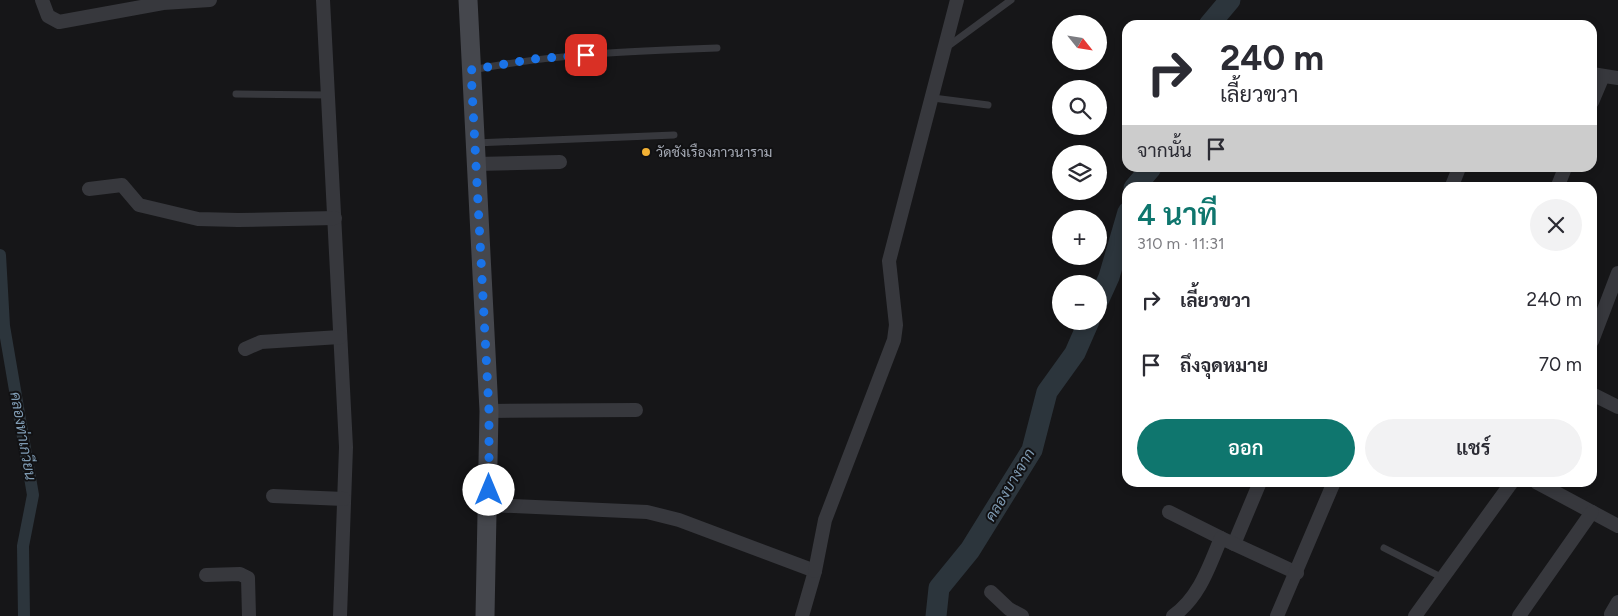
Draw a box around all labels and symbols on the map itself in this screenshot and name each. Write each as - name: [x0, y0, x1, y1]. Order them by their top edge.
- north arrow: [1052, 15, 1108, 70]
- pin: [565, 34, 607, 76]
- place label: วัดชังเรืองภาวนาราม: [656, 143, 772, 161]
- marker: วัดชังเรืองภาวนาราม: [640, 146, 652, 158]
- water label: คลองท่าเกวียน: [6, 390, 41, 482]
- water label: คลองบางจาก: [981, 445, 1039, 525]
- position arrow: [462, 463, 514, 515]

